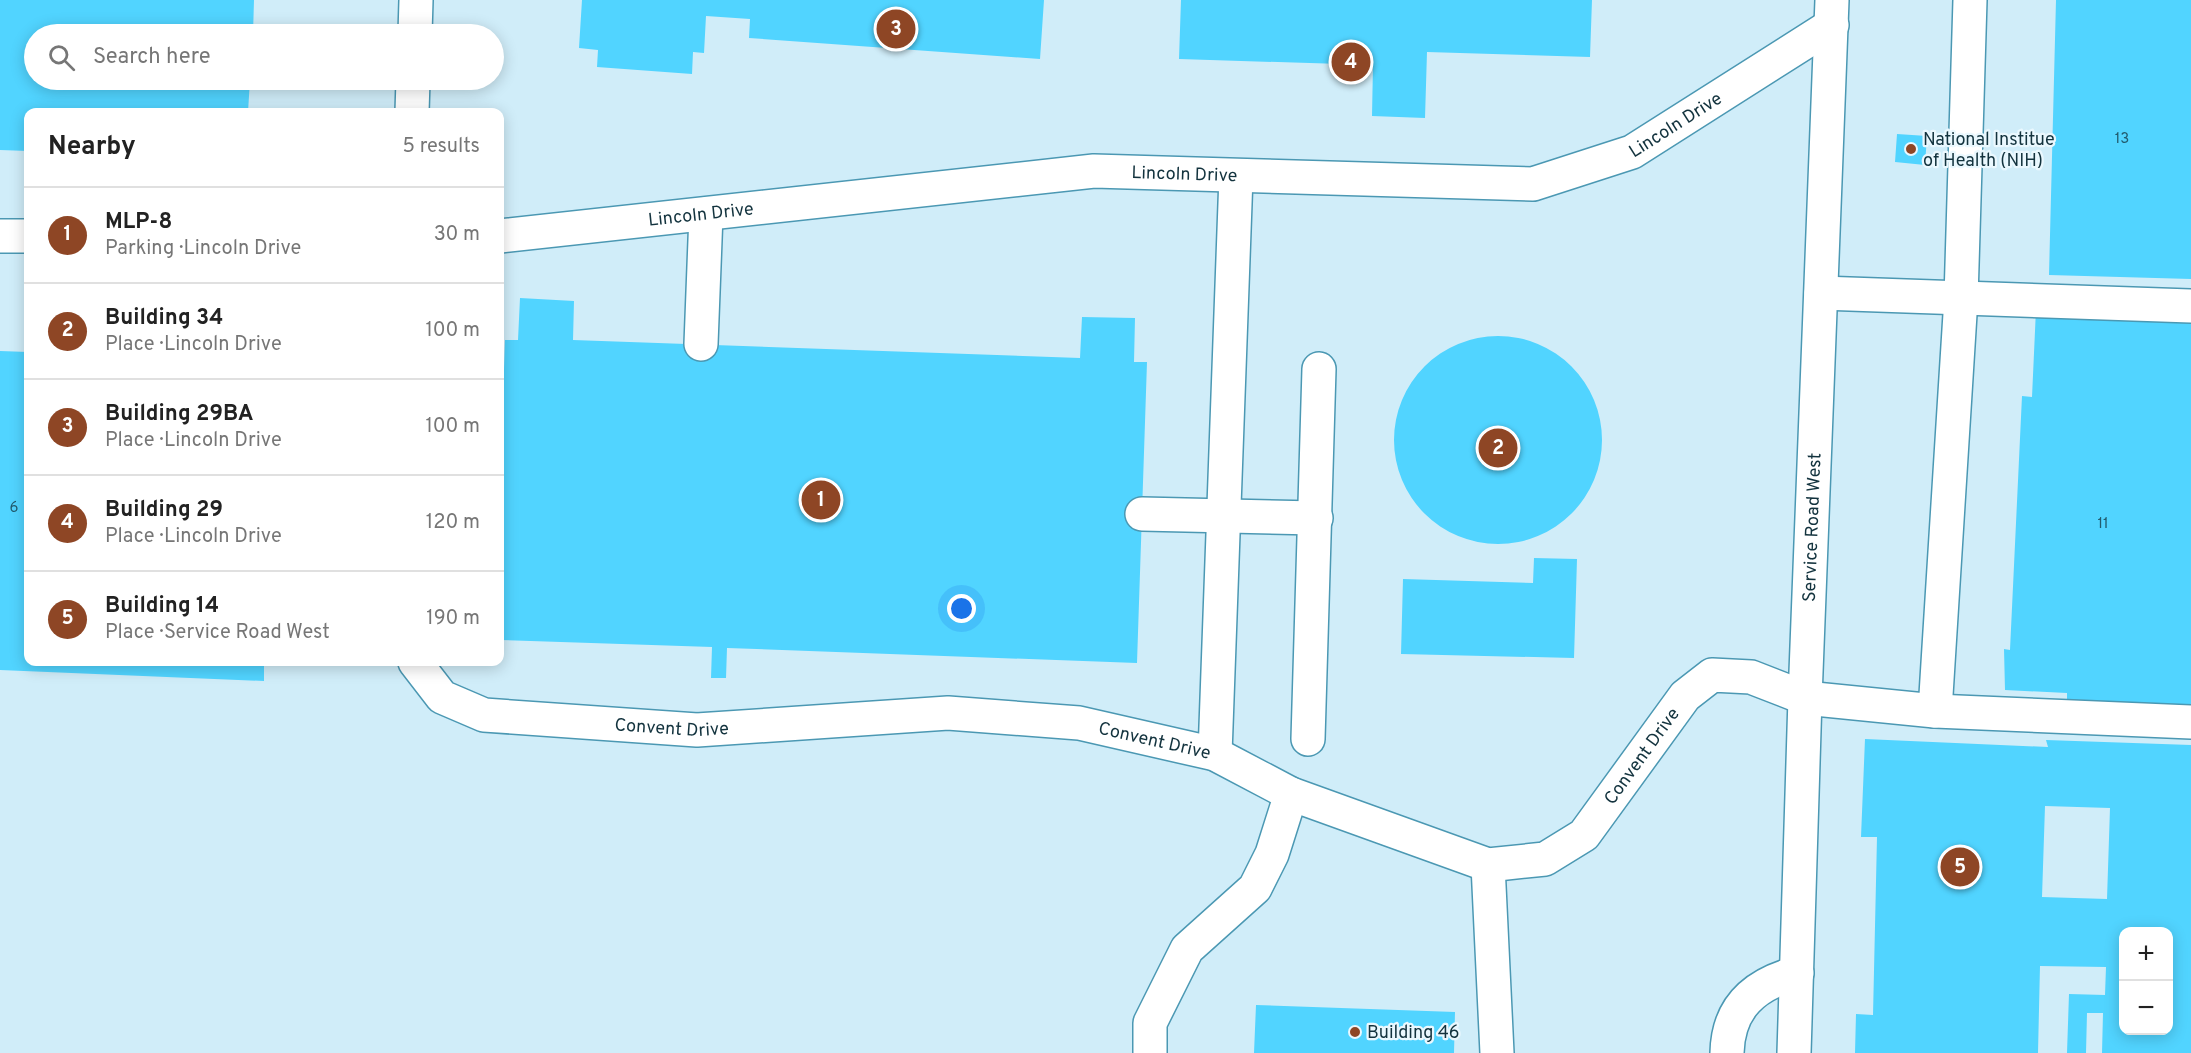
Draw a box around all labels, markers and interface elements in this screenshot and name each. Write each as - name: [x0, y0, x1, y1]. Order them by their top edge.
- pin: 3: [876, 6, 916, 51]
- search box: [24, 24, 504, 90]
- pin: 4: [1332, 40, 1370, 84]
- icon: search: [45, 41, 78, 74]
- text: Search here: [93, 44, 211, 71]
- street label: Lincoln Drive: [1625, 88, 1727, 164]
- place label: National Institue of Health (NIH): [1923, 129, 2055, 173]
- house number: 13: [2115, 130, 2129, 149]
- text: Nearby: [48, 131, 136, 164]
- text: 5 results: [403, 134, 480, 160]
- marker: National Institue of Health (NIH): [1904, 142, 1918, 156]
- street label: Lincoln Drive: [1131, 162, 1238, 188]
- street label: Lincoln Drive: [647, 198, 755, 233]
- text: MLP-8: [105, 209, 172, 236]
- text: 1: [64, 222, 72, 248]
- text: 30 m: [434, 222, 480, 248]
- text: Parking · Lincoln Drive: [105, 236, 301, 262]
- text: Building 34: [105, 305, 223, 332]
- text: 2: [61, 318, 74, 344]
- text: 100 m: [425, 318, 480, 344]
- text: Place · Lincoln Drive: [105, 332, 282, 358]
- text: Building 29BA: [105, 401, 253, 428]
- text: 3: [62, 414, 74, 440]
- text: 100 m: [425, 414, 480, 440]
- pin: 2: [1478, 426, 1518, 470]
- text: Place · Lincoln Drive: [105, 428, 282, 454]
- street label: Service Road West: [1799, 452, 1827, 602]
- pin: 1: [802, 478, 840, 522]
- text: Building 29: [105, 497, 223, 524]
- house number: 6: [10, 499, 19, 518]
- text: 4: [61, 510, 74, 536]
- text: 120 m: [426, 510, 480, 536]
- house number: 11: [2097, 515, 2109, 534]
- text: Place · Lincoln Drive: [105, 524, 282, 550]
- text: Building 14: [105, 593, 219, 620]
- your location: [947, 594, 976, 623]
- text: 5: [61, 606, 74, 632]
- text: 190 m: [426, 606, 480, 632]
- text: Place · Service Road West: [105, 620, 330, 646]
- street label: Convent Drive: [1600, 704, 1686, 810]
- street label: Convent Drive: [614, 714, 730, 743]
- street label: Convent Drive: [1096, 718, 1213, 766]
- pin: 5: [1940, 844, 1980, 890]
- map controls: [2119, 927, 2173, 1035]
- button: +: [2119, 927, 2173, 981]
- button: −: [2119, 981, 2173, 1035]
- place label: Building 46: [1367, 1022, 1460, 1045]
- marker: Building 46: [1348, 1025, 1362, 1039]

